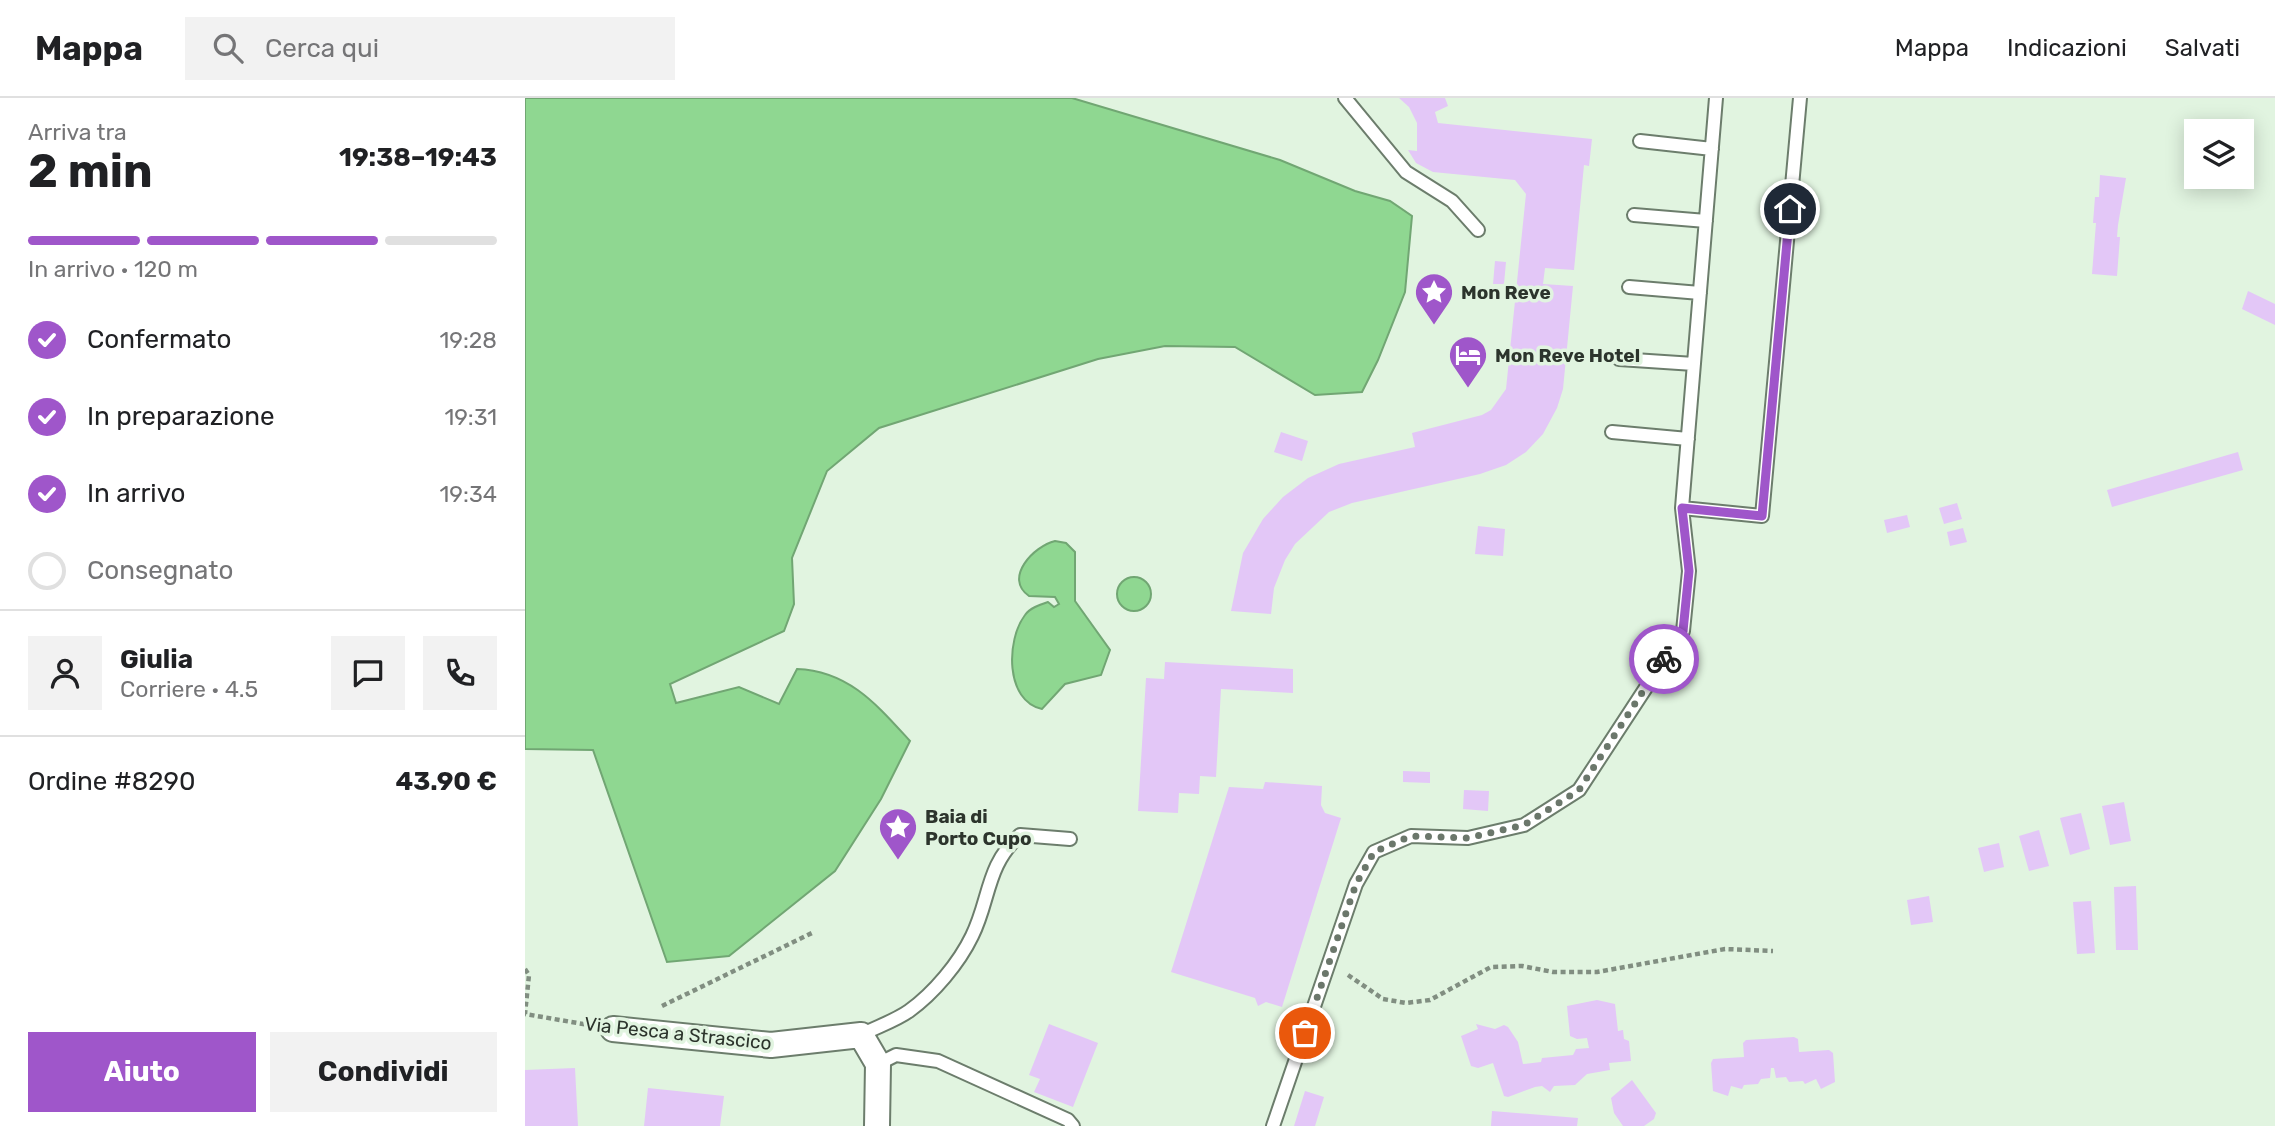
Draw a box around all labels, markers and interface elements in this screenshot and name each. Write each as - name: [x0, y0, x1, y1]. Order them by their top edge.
- search box: [185, 17, 675, 80]
- text: Mappa: [35, 29, 143, 68]
- icon: search: [209, 29, 247, 67]
- text: Cerca qui: [265, 33, 379, 64]
- text: Mappa: [1895, 34, 1969, 62]
- text: Indicazioni: [2007, 34, 2127, 62]
- text: Salvati: [2165, 34, 2240, 62]
- text: Arriva tra: [28, 118, 127, 146]
- map controls: [2184, 119, 2254, 189]
- button: layers: [2184, 119, 2254, 189]
- text: 19:38–19:43: [339, 142, 497, 173]
- text: 2 min: [28, 144, 153, 199]
- pin: [1760, 179, 1820, 239]
- icon: home: [1771, 190, 1809, 228]
- text: In arrivo · 120 m: [28, 255, 198, 283]
- place icon: Mon Reve: [1413, 271, 1455, 326]
- place label: Mon Reve: [1461, 281, 1551, 304]
- icon: check: [28, 321, 66, 359]
- text: Confermato: [87, 324, 231, 355]
- text: 19:28: [439, 326, 497, 354]
- hotel icon: Mon Reve Hotel: [1447, 334, 1489, 389]
- place label: Mon Reve Hotel: [1495, 344, 1640, 367]
- icon: check: [28, 398, 66, 436]
- text: In preparazione: [87, 401, 275, 432]
- text: 19:31: [444, 403, 497, 431]
- icon: check: [28, 475, 66, 513]
- text: In arrivo: [87, 478, 185, 509]
- text: 19:34: [440, 480, 497, 508]
- text: Consegnato: [87, 555, 233, 586]
- courier: [1629, 624, 1699, 694]
- button: person: [28, 636, 102, 710]
- button: chat: [331, 636, 405, 710]
- button: phone: [423, 636, 497, 710]
- icon: bike: [1645, 640, 1683, 678]
- text: Giulia: [120, 644, 193, 675]
- text: Corriere · 4.5: [120, 675, 258, 703]
- text: Ordine #8290: [28, 766, 196, 797]
- text: 43.90 €: [395, 766, 497, 797]
- place label: Baia di Porto Cupo: [925, 805, 1032, 850]
- place icon: Baia di Porto Cupo: [877, 806, 919, 861]
- pin: [1275, 1003, 1335, 1063]
- street label: Via Pesca a Strascico: [583, 1012, 773, 1055]
- icon: bag: [1286, 1014, 1324, 1052]
- button: Aiuto: [28, 1032, 256, 1112]
- button: Condividi: [270, 1032, 497, 1112]

